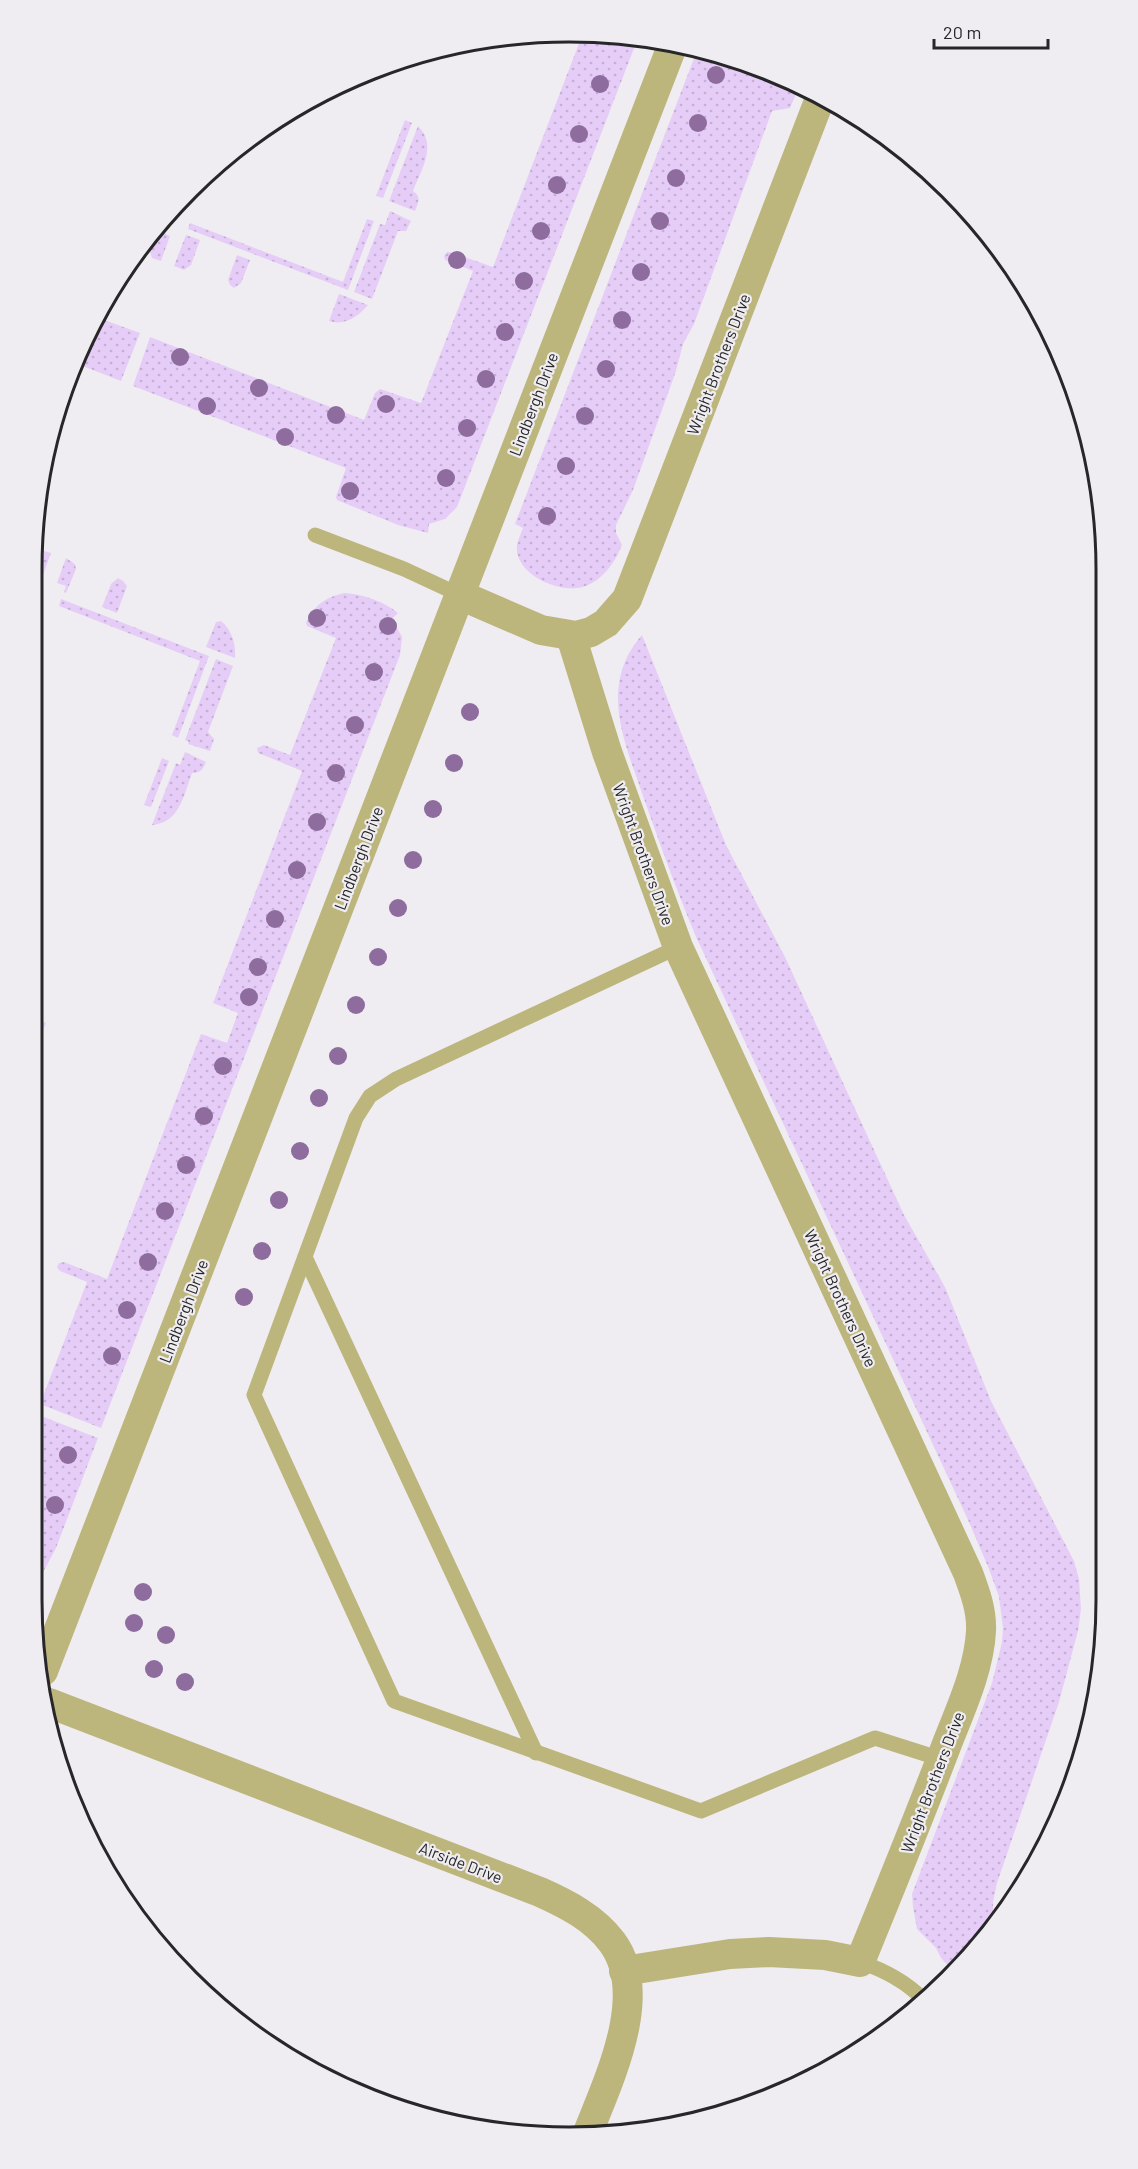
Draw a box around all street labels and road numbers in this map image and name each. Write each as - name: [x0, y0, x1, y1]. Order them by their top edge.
- street label: Wright Brothers Drive: [682, 291, 754, 437]
- street label: Lindbergh Drive: [505, 350, 561, 458]
- street label: Wright Brothers Drive: [609, 780, 679, 928]
- street label: Lindbergh Drive: [330, 804, 386, 912]
- street label: Wright Brothers Drive: [801, 1226, 881, 1370]
- street label: Lindbergh Drive: [155, 1257, 211, 1365]
- street label: Wright Brothers Drive: [896, 1709, 968, 1855]
- street label: Airside Drive: [417, 1837, 505, 1887]

